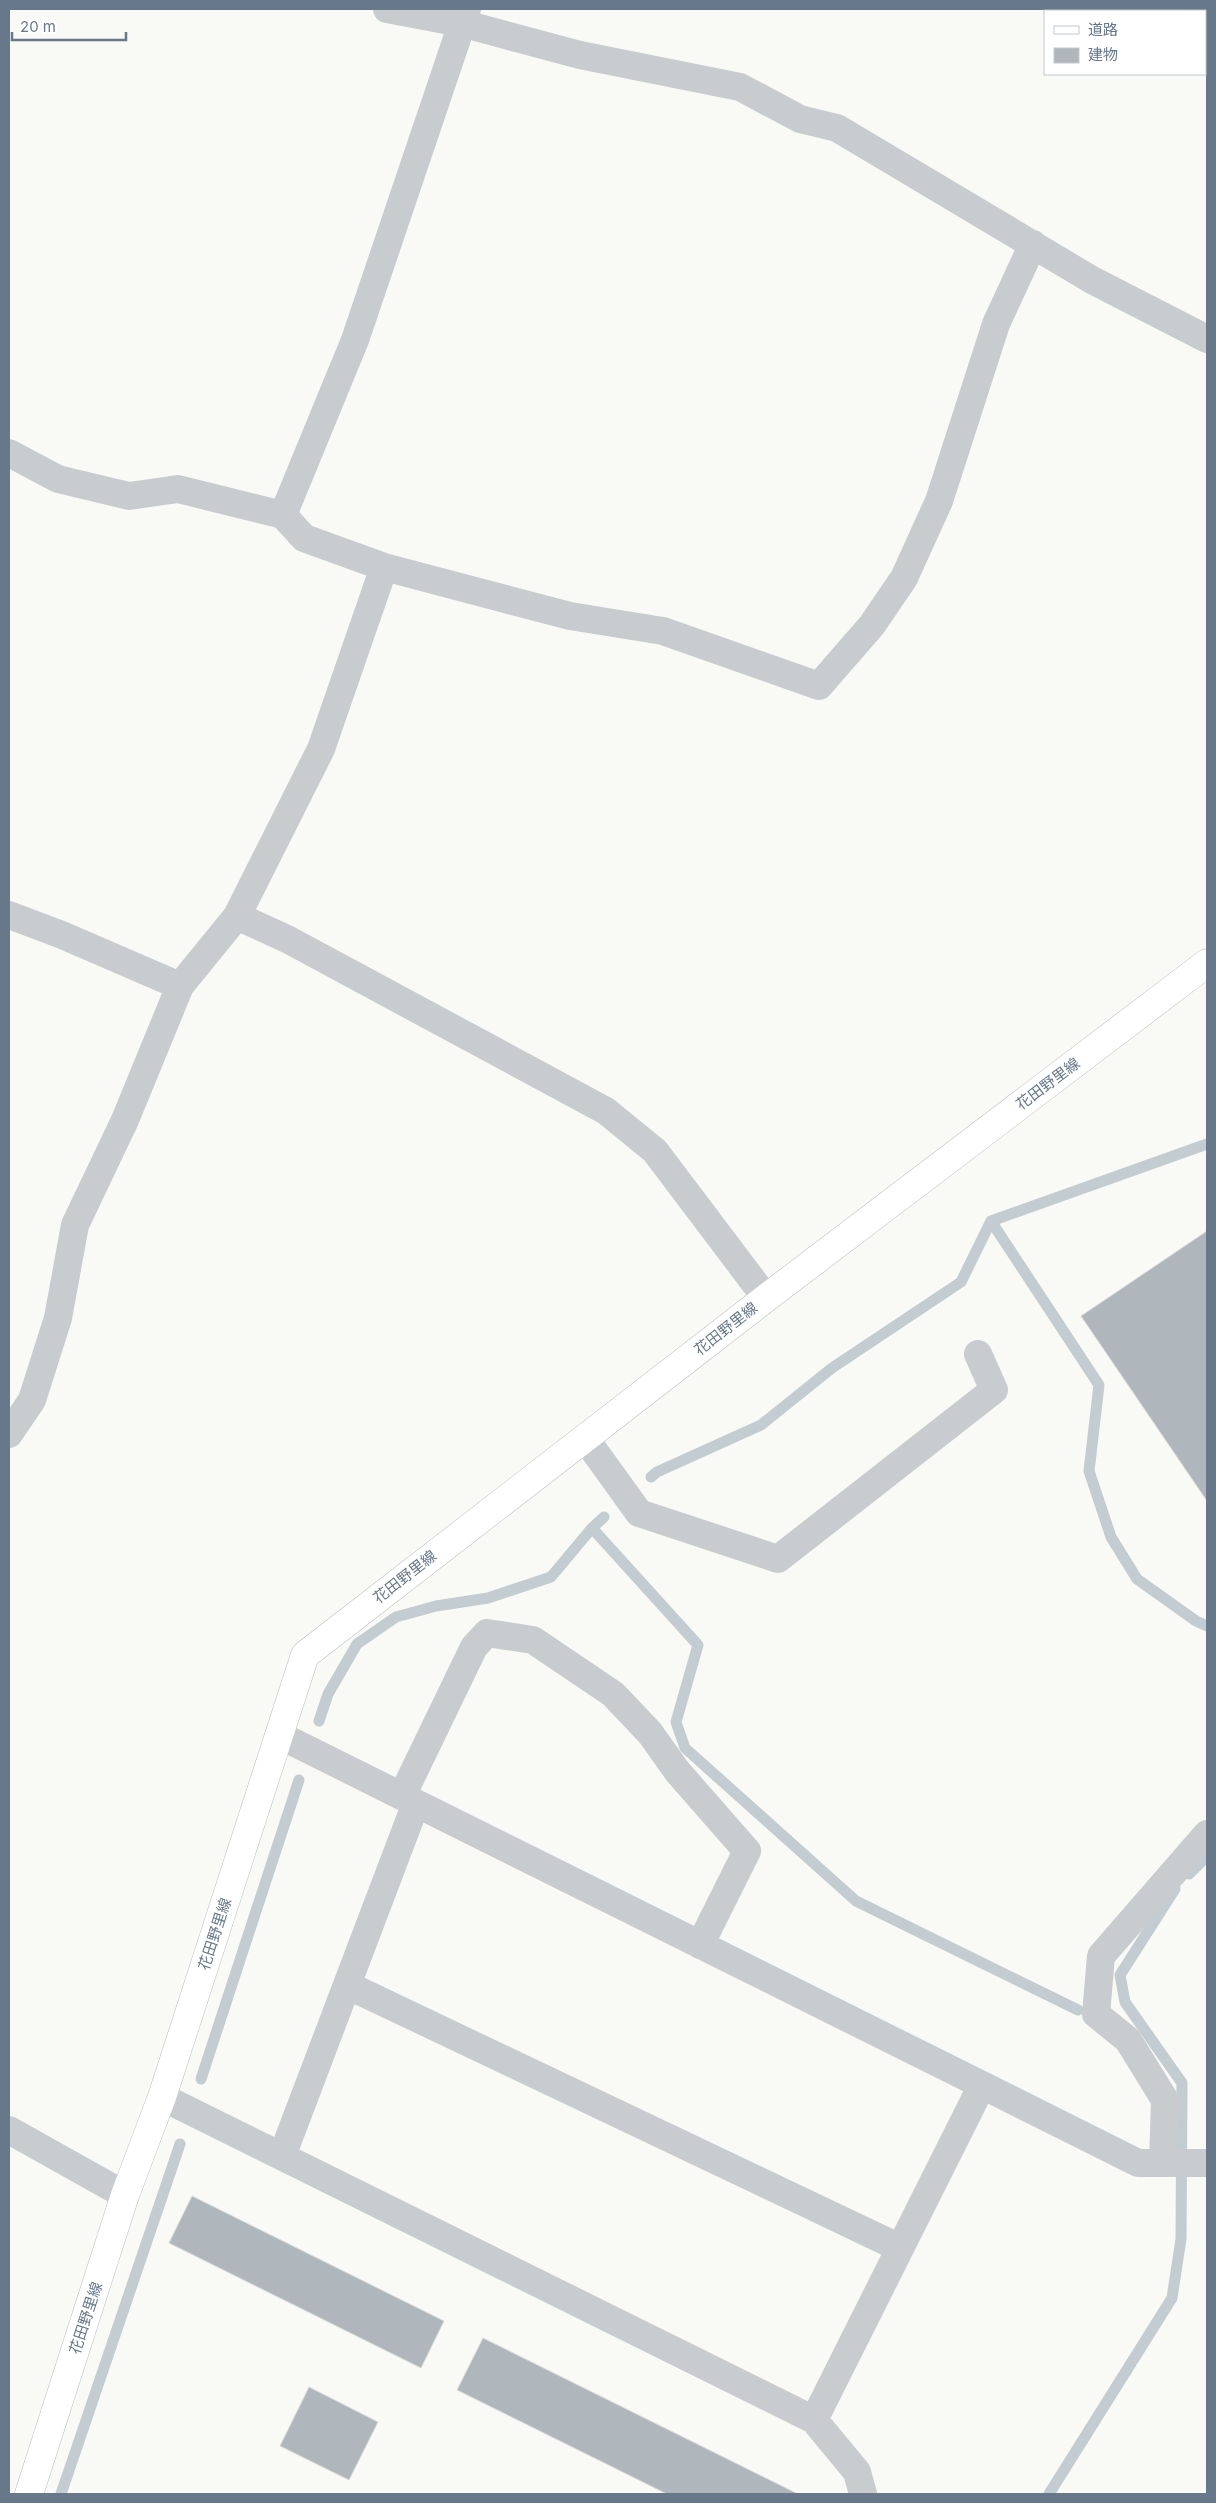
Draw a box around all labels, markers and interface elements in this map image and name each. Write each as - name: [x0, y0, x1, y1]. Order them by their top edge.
- scale bar: [12, 10, 126, 42]
- legend: [1044, 10, 1206, 75]
- text: 20 m: [20, 17, 56, 36]
- text: 道路: [1088, 20, 1118, 39]
- text: 建物: [1088, 45, 1118, 64]
- street label: 花田野里線: [1012, 1053, 1083, 1114]
- street label: 花田野里線: [690, 1298, 761, 1359]
- street label: 花田野里線: [369, 1546, 440, 1607]
- street label: 花田野里線: [194, 1895, 235, 1972]
- street label: 花田野里線: [65, 2279, 106, 2356]

